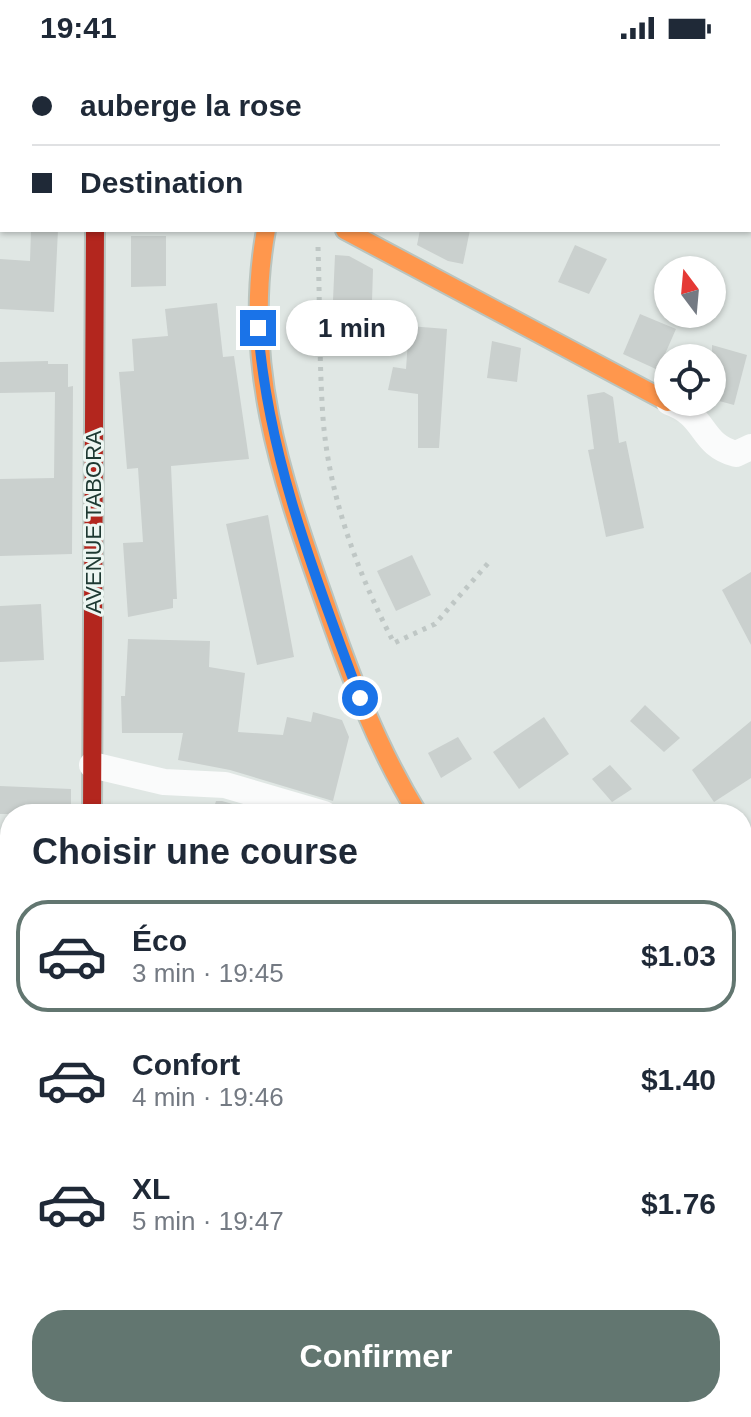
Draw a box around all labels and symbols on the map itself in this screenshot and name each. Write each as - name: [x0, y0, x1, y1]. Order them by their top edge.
- north arrow: [654, 256, 726, 328]
- callout: 1 min: [286, 300, 418, 356]
- route end: [240, 310, 276, 346]
- street label: AVENUE TABORA: [81, 430, 106, 614]
- route start: [342, 680, 378, 716]

